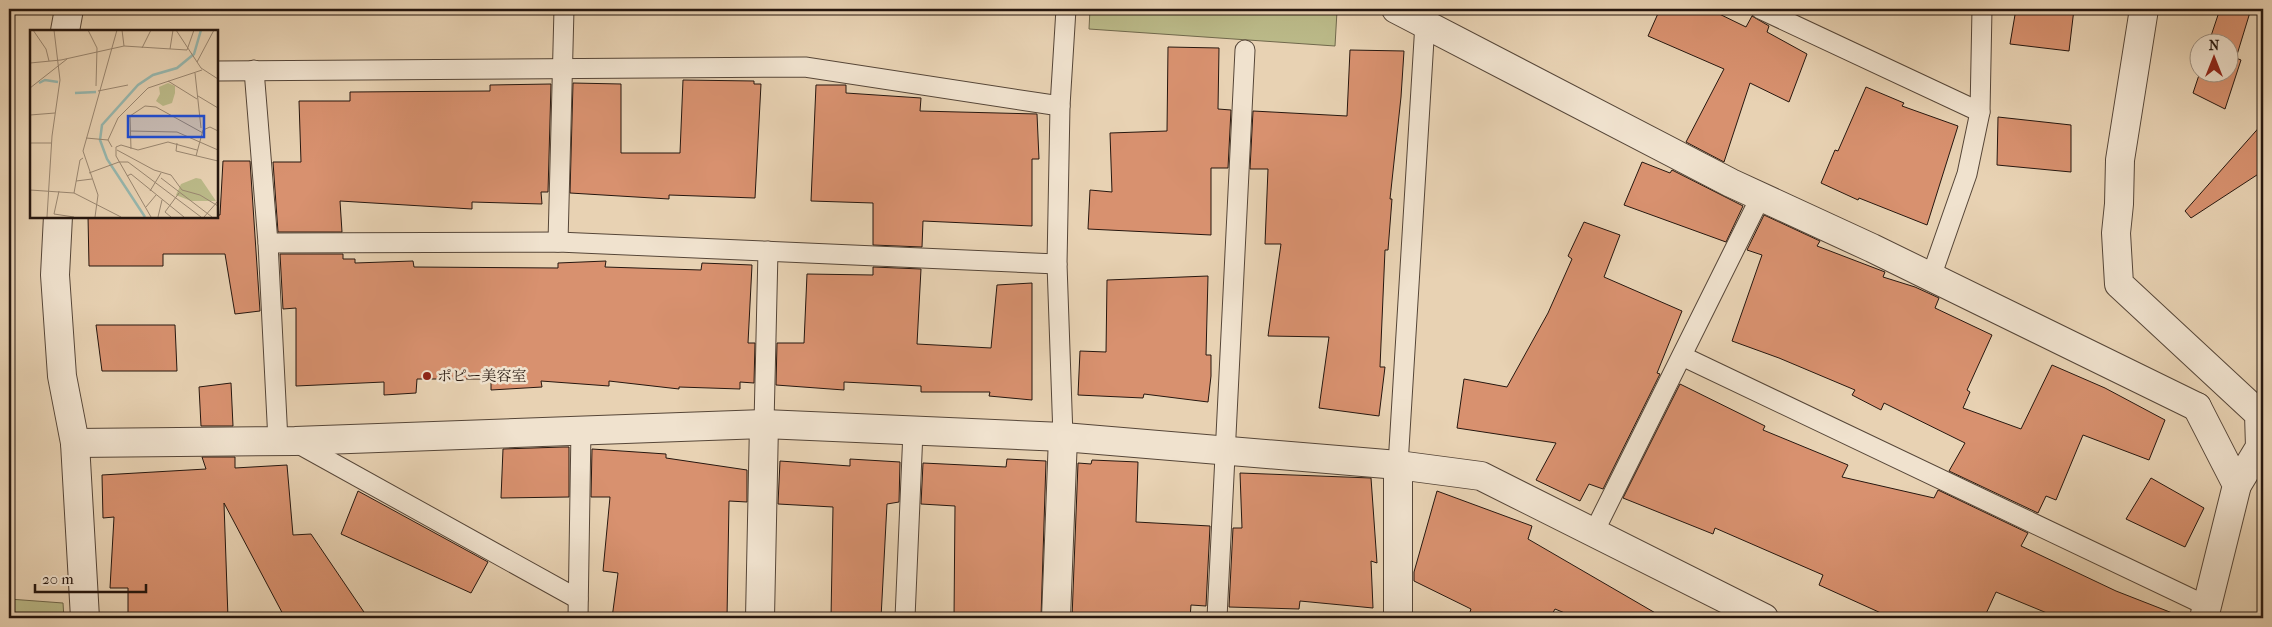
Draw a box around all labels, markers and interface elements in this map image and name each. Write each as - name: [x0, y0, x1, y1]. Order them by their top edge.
- inset map: [30, 30, 218, 218]
- north arrow: [2190, 32, 2240, 82]
- text: N: [2209, 37, 2220, 54]
- place label: ポピー美容室: [437, 367, 526, 385]
- marker: ポピー美容室: [421, 370, 433, 382]
- scale bar: [35, 562, 146, 594]
- text: 20 m: [42, 570, 74, 588]

